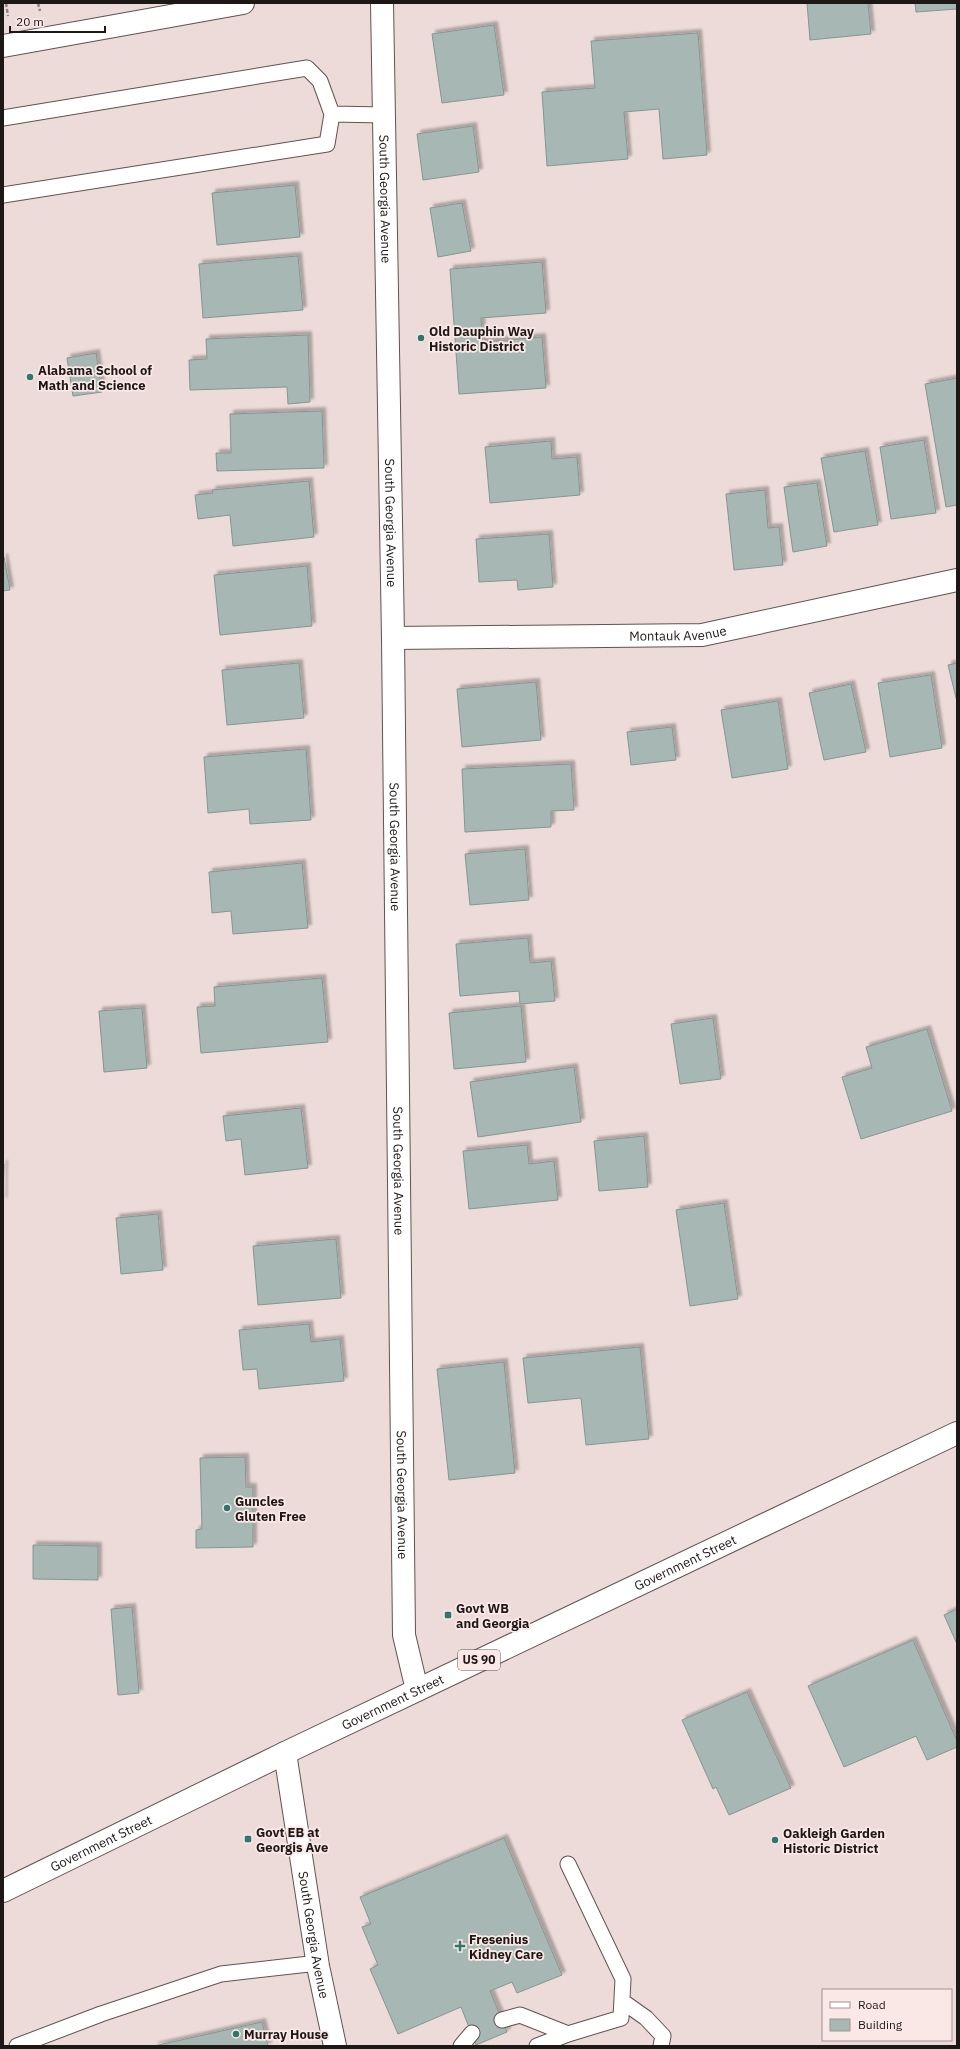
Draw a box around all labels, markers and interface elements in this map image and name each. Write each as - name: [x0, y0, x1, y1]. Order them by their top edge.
- scale bar: [10, 8, 105, 34]
- text: 20 m: [16, 14, 44, 29]
- street label: South Georgia Avenue: [375, 134, 395, 264]
- place label: Old Dauphin Way Historic District: [429, 323, 534, 355]
- marker: Old Dauphin Way Historic District: [416, 333, 426, 343]
- place label: Alabama School of Math and Science: [38, 362, 152, 394]
- marker: Alabama School of Math and Science: [25, 372, 35, 382]
- street label: South Georgia Avenue: [381, 458, 400, 587]
- street label: Montauk Avenue: [629, 622, 728, 645]
- street label: South Georgia Avenue: [386, 782, 404, 911]
- street label: South Georgia Avenue: [389, 1106, 408, 1235]
- street label: South Georgia Avenue: [393, 1430, 411, 1559]
- place label: Guncles Gluten Free: [235, 1493, 306, 1525]
- marker: Guncles Gluten Free: [222, 1503, 232, 1513]
- street label: Government Street: [631, 1531, 739, 1595]
- place label: Govt WB and Georgia: [456, 1600, 529, 1632]
- marker: Govt WB and Georgia: [443, 1610, 453, 1620]
- road number: US 90: [458, 1650, 500, 1670]
- street label: Government Street: [339, 1671, 447, 1734]
- street label: Government Street: [47, 1811, 155, 1876]
- place label: Govt EB at Georgis Ave: [256, 1824, 328, 1856]
- place label: Oakleigh Garden Historic District: [783, 1825, 885, 1857]
- marker: Govt EB at Georgis Ave: [243, 1834, 253, 1844]
- marker: Oakleigh Garden Historic District: [770, 1835, 780, 1845]
- street label: South Georgia Avenue: [294, 1870, 333, 2000]
- place label: Fresenius Kidney Care: [469, 1931, 543, 1963]
- marker: Fresenius Kidney Care: [454, 1940, 466, 1952]
- legend: [822, 1989, 952, 2041]
- text: Road: [858, 1997, 886, 2012]
- text: Building: [858, 2017, 903, 2032]
- place label: Murray House: [244, 2026, 328, 2043]
- marker: Murray House: [231, 2029, 241, 2039]

